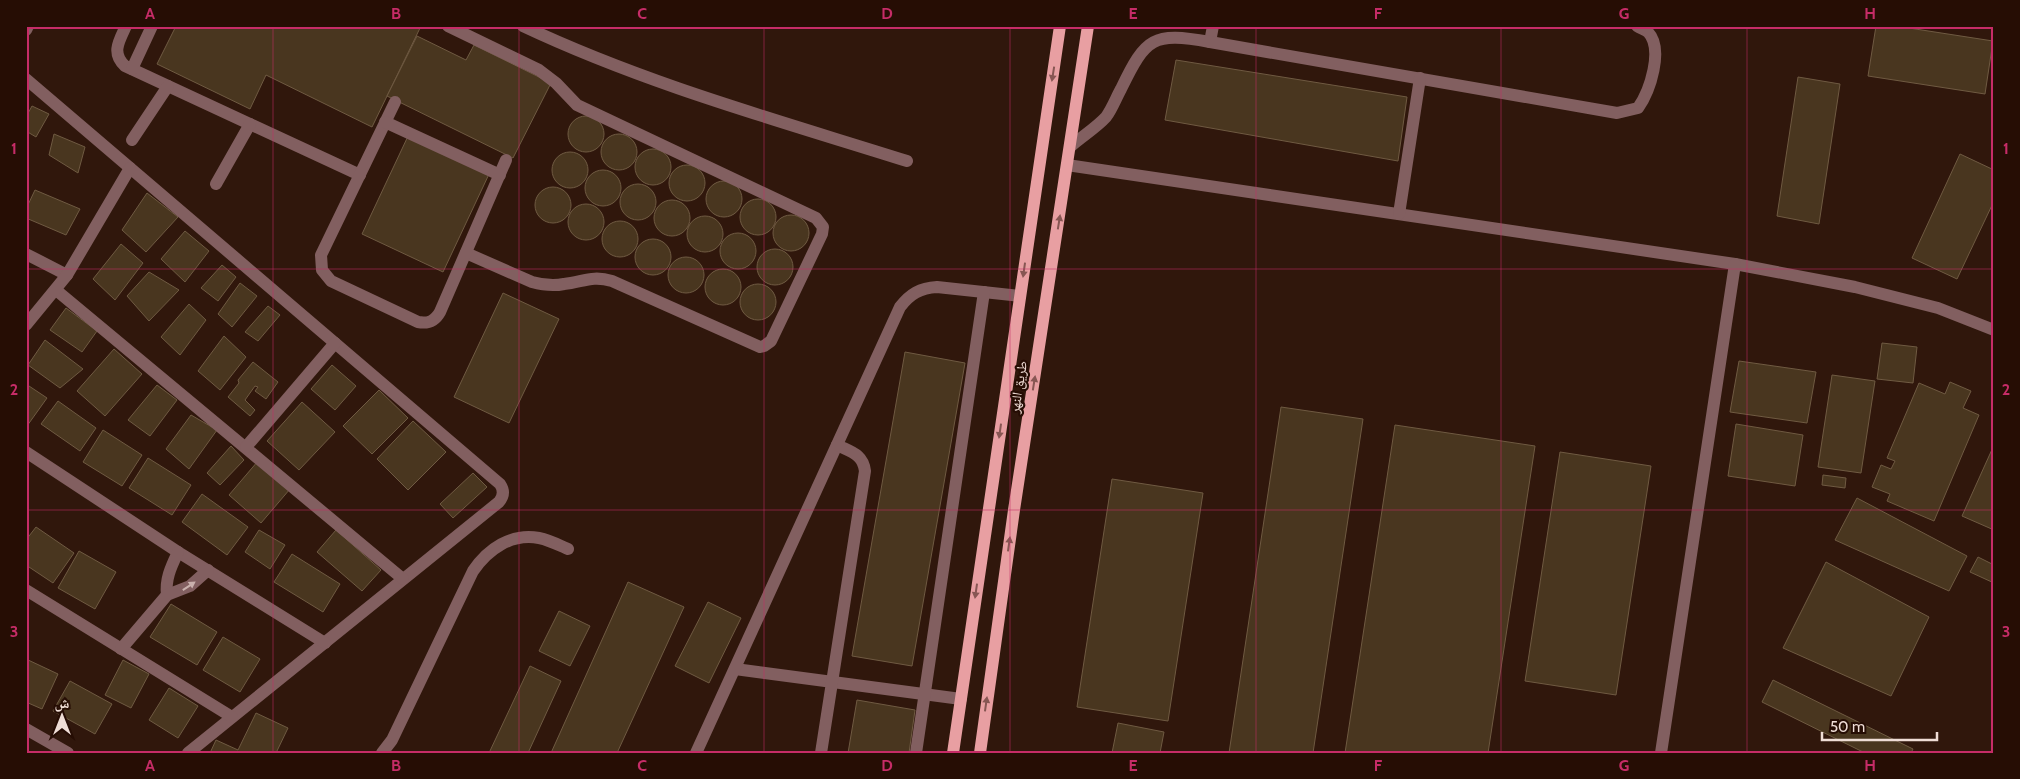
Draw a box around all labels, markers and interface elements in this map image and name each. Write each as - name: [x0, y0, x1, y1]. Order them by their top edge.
- text: A: [145, 4, 155, 23]
- text: B: [391, 4, 401, 23]
- text: C: [637, 4, 647, 23]
- text: D: [881, 4, 893, 23]
- text: E: [1128, 4, 1138, 23]
- text: F: [1374, 4, 1383, 23]
- text: G: [1619, 4, 1629, 23]
- text: H: [1864, 4, 1876, 23]
- one-way arrow: [1049, 67, 1057, 83]
- text: 1: [11, 139, 17, 158]
- text: 1: [2003, 139, 2009, 158]
- one-way arrow: [1055, 214, 1063, 230]
- one-way arrow: [1020, 262, 1028, 278]
- street label: طريق النهر: [1005, 359, 1032, 416]
- one-way arrow: [1030, 375, 1038, 391]
- text: 2: [10, 380, 18, 399]
- text: 2: [2002, 380, 2010, 399]
- one-way arrow: [996, 423, 1004, 439]
- one-way arrow: [1006, 535, 1014, 551]
- one-way arrow: [182, 581, 196, 590]
- one-way arrow: [972, 584, 980, 600]
- text: 3: [10, 622, 18, 641]
- text: 3: [2002, 622, 2010, 641]
- north arrow: [38, 692, 88, 742]
- text: ش: [55, 694, 70, 712]
- one-way arrow: [983, 696, 991, 712]
- scale bar: [1822, 709, 1938, 741]
- text: 50 m: [1830, 718, 1865, 736]
- text: A: [145, 756, 155, 775]
- text: B: [391, 756, 401, 775]
- text: C: [637, 756, 647, 775]
- text: D: [881, 756, 893, 775]
- text: E: [1128, 756, 1138, 775]
- text: F: [1374, 756, 1383, 775]
- text: G: [1619, 756, 1629, 775]
- text: H: [1864, 756, 1876, 775]

